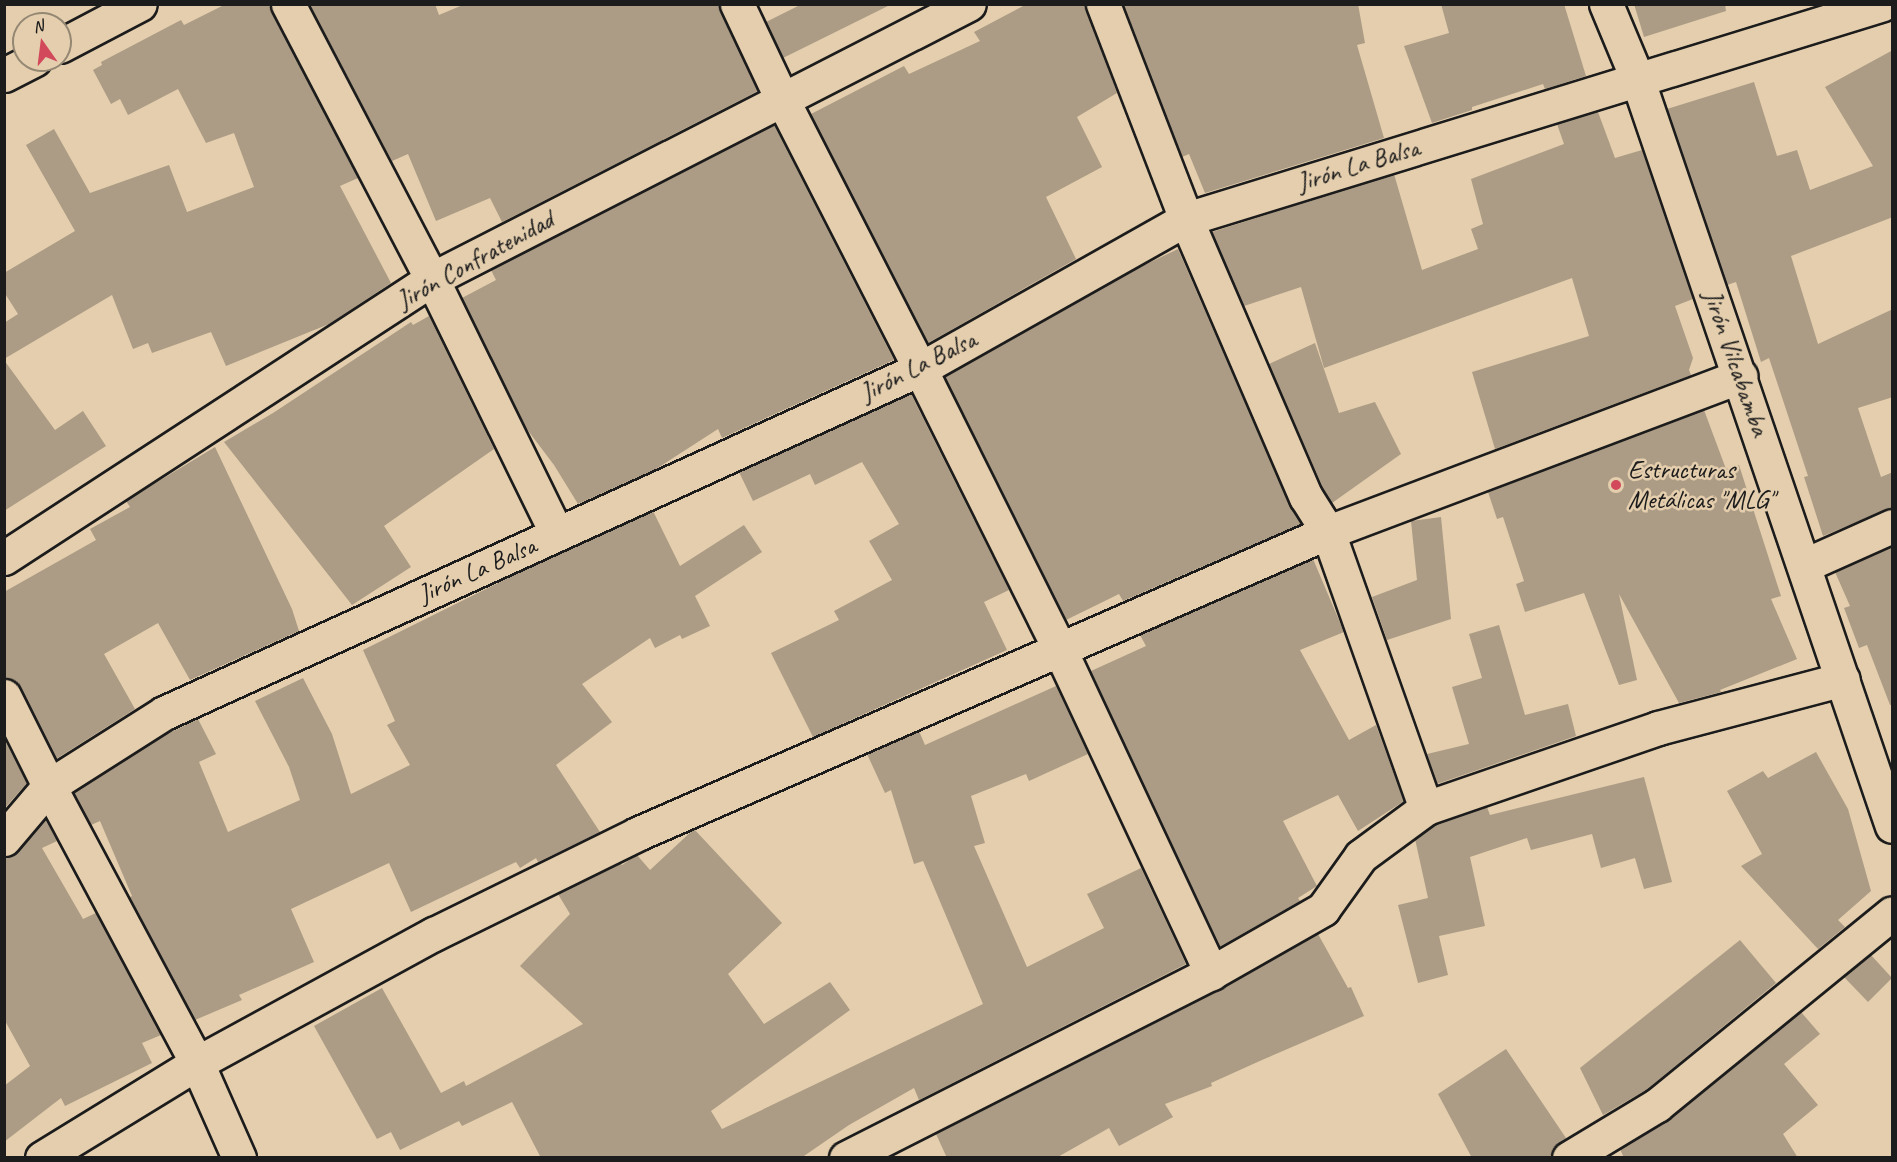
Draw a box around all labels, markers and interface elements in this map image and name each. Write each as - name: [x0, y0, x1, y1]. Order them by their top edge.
- north arrow: [12, 12, 72, 72]
- text: N: [31, 16, 45, 37]
- street label: Jirón La Balsa: [1293, 132, 1423, 198]
- street label: Jirón Confratenidad: [391, 204, 559, 316]
- street label: Jirón Vilcabamba: [1697, 287, 1775, 439]
- street label: Jirón La Balsa: [854, 323, 982, 409]
- place label: Estructuras Metálicas "MLG": [1628, 454, 1774, 516]
- marker: Estructuras Metálicas "MLG": [1609, 478, 1623, 492]
- street label: Jirón La Balsa: [413, 530, 541, 610]

